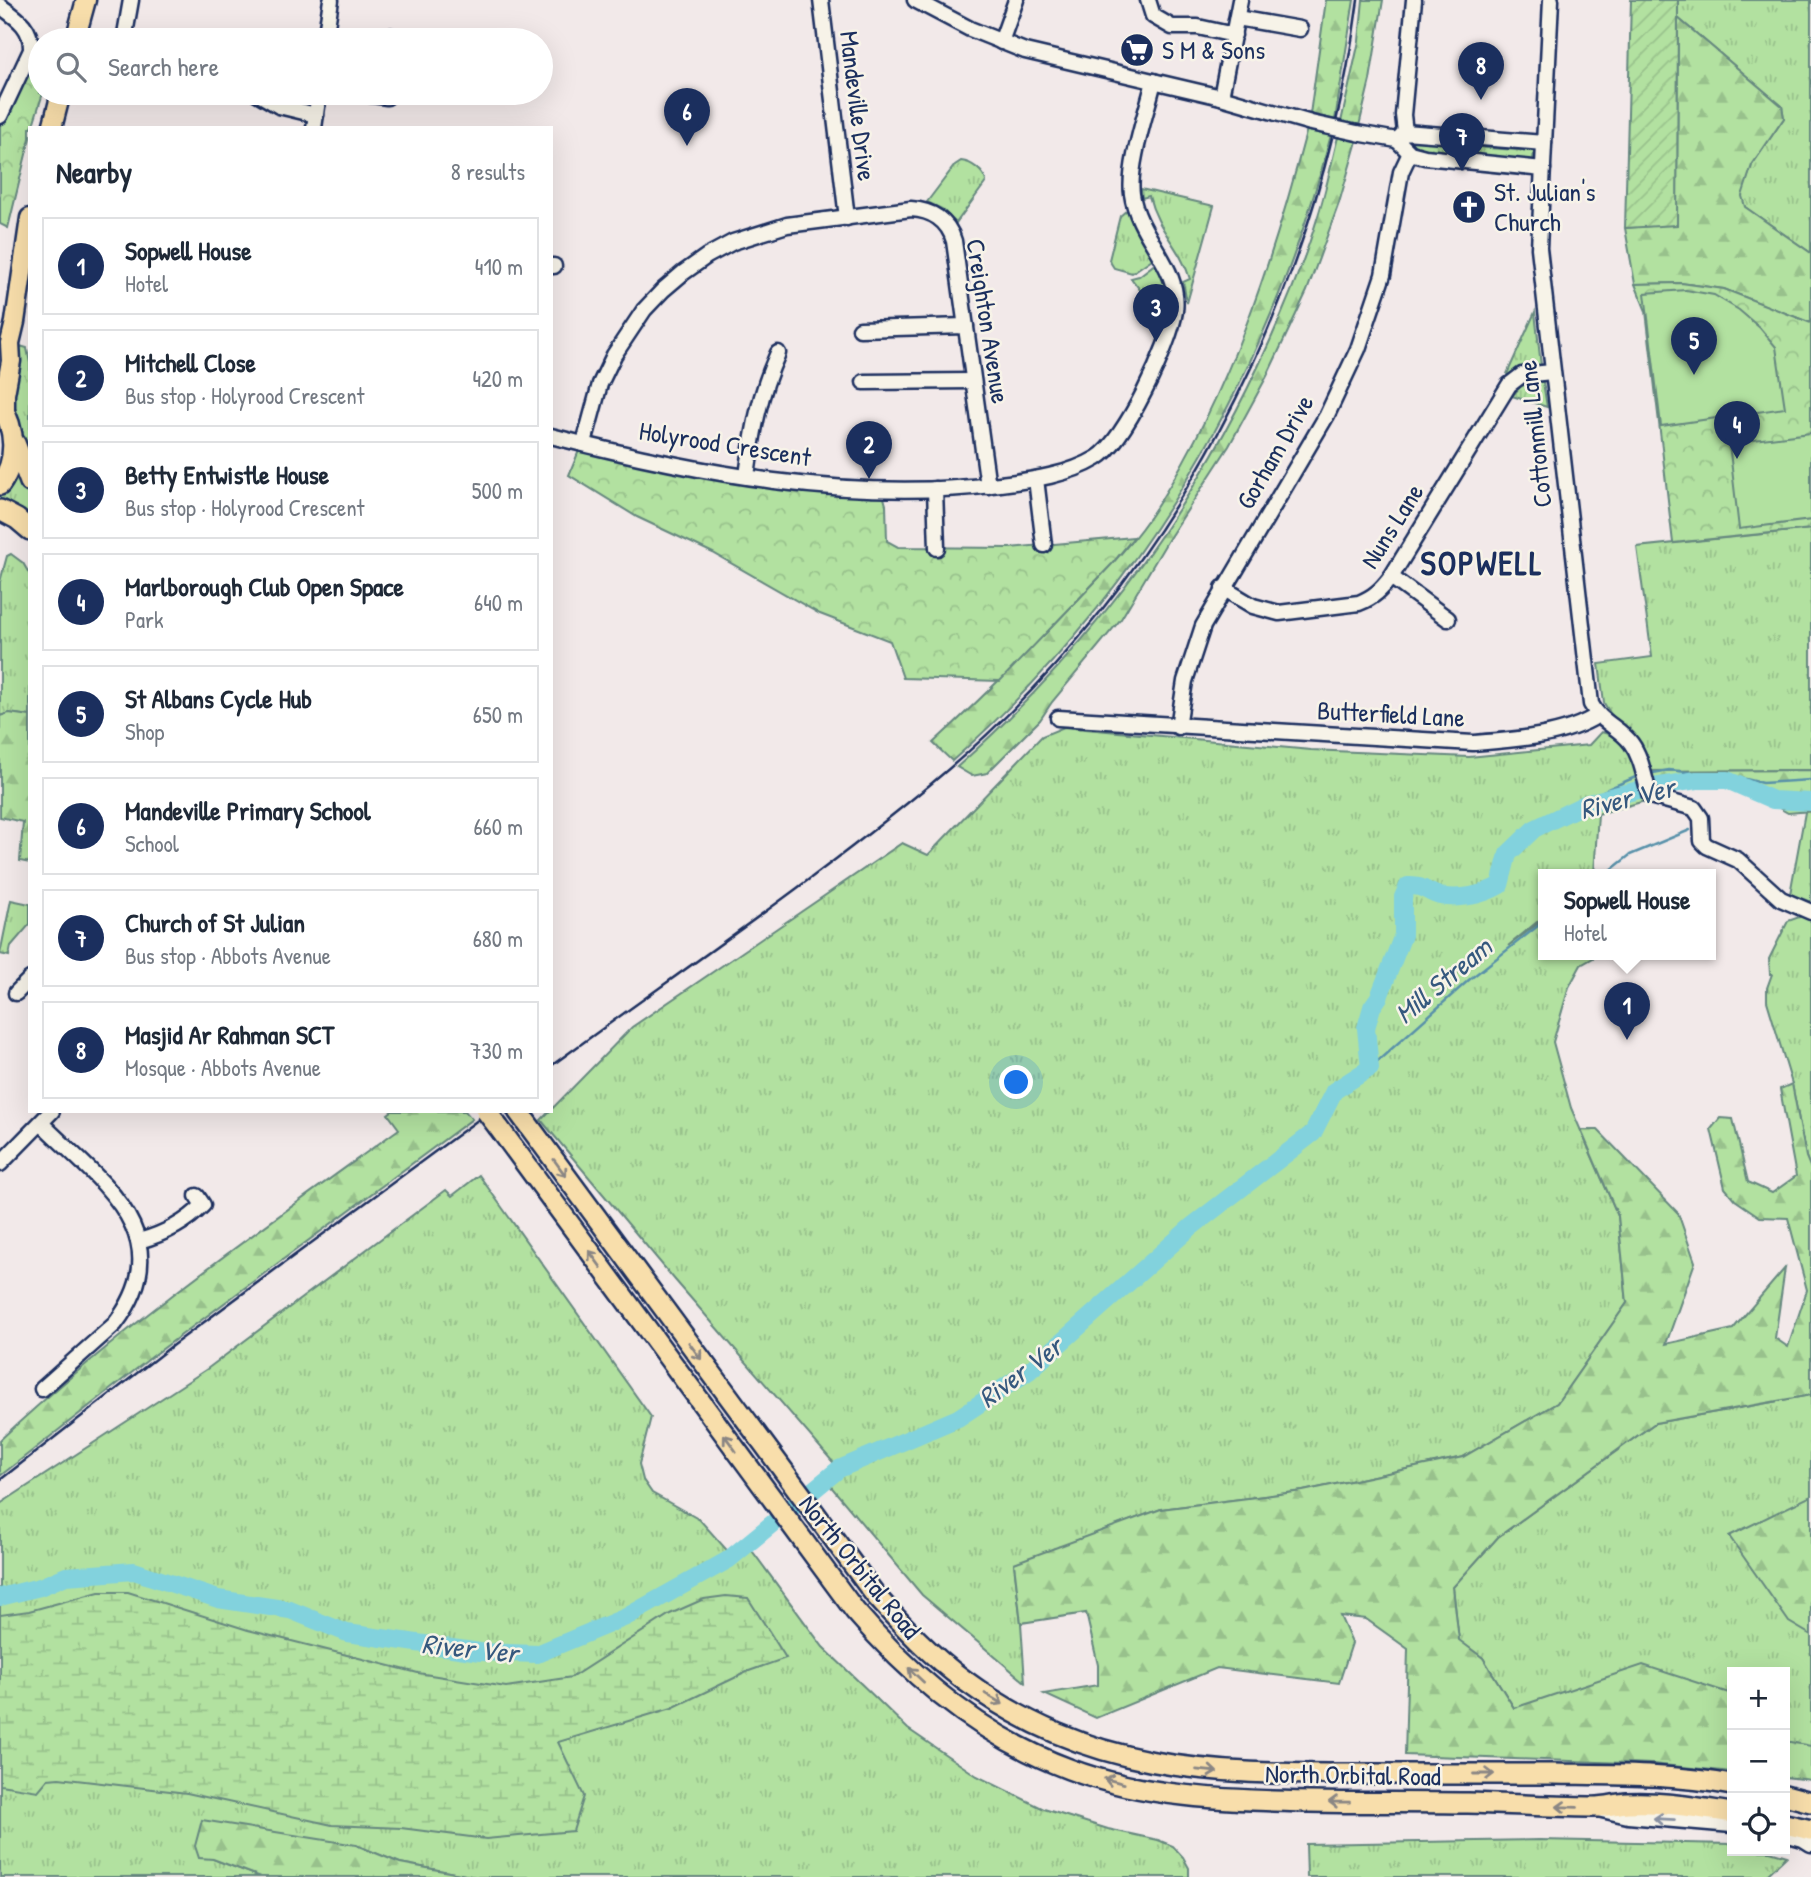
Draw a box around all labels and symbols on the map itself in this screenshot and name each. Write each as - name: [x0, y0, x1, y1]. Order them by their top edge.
- street label: Mandeville Drive: [832, 29, 885, 183]
- supermarket icon: S M & Sons: [1118, 31, 1156, 69]
- place label: S M & Sons: [1162, 32, 1265, 67]
- pin: 8: [1458, 42, 1504, 100]
- pin: 6: [664, 88, 710, 146]
- pin: 7: [1439, 113, 1485, 171]
- place label: St. Julian's Church: [1494, 174, 1595, 239]
- church icon: St. Julian's Church: [1450, 188, 1488, 226]
- street label: Creighton Avenue: [958, 236, 1019, 406]
- pin: 3: [1133, 284, 1179, 342]
- pin: 5: [1671, 317, 1717, 375]
- street label: Cottonmill Lane: [1509, 359, 1560, 509]
- street label: Gorham Drive: [1228, 388, 1321, 515]
- pin: 4: [1714, 401, 1760, 459]
- street label: Holyrood Crescent: [637, 413, 814, 475]
- pin: 2: [846, 421, 892, 479]
- street label: Nuns Lane: [1352, 477, 1431, 575]
- district label: SOPWELL: [1421, 541, 1543, 585]
- street label: Butterfield Lane: [1316, 692, 1466, 735]
- water label: River Ver: [1576, 767, 1681, 828]
- water label: Mill Stream: [1386, 928, 1500, 1032]
- pin: 1: [1604, 982, 1650, 1040]
- your location: [999, 1065, 1033, 1099]
- one-way arrow: [552, 1158, 567, 1176]
- one-way arrow: [588, 1250, 603, 1269]
- water label: River Ver: [970, 1326, 1072, 1416]
- one-way arrow: [687, 1341, 702, 1360]
- one-way arrow: [723, 1433, 738, 1452]
- street label: North Orbital Road: [791, 1487, 929, 1646]
- water label: River Ver: [420, 1624, 523, 1672]
- one-way arrow: [908, 1666, 925, 1683]
- one-way arrow: [983, 1693, 1003, 1707]
- street label: North Orbital Road: [1265, 1755, 1441, 1794]
- one-way arrow: [1195, 1764, 1218, 1777]
- one-way arrow: [1472, 1767, 1495, 1781]
- one-way arrow: [1103, 1774, 1126, 1787]
- one-way arrow: [1328, 1796, 1351, 1809]
- one-way arrow: [1556, 1800, 1579, 1813]
- one-way arrow: [1653, 1812, 1676, 1825]

